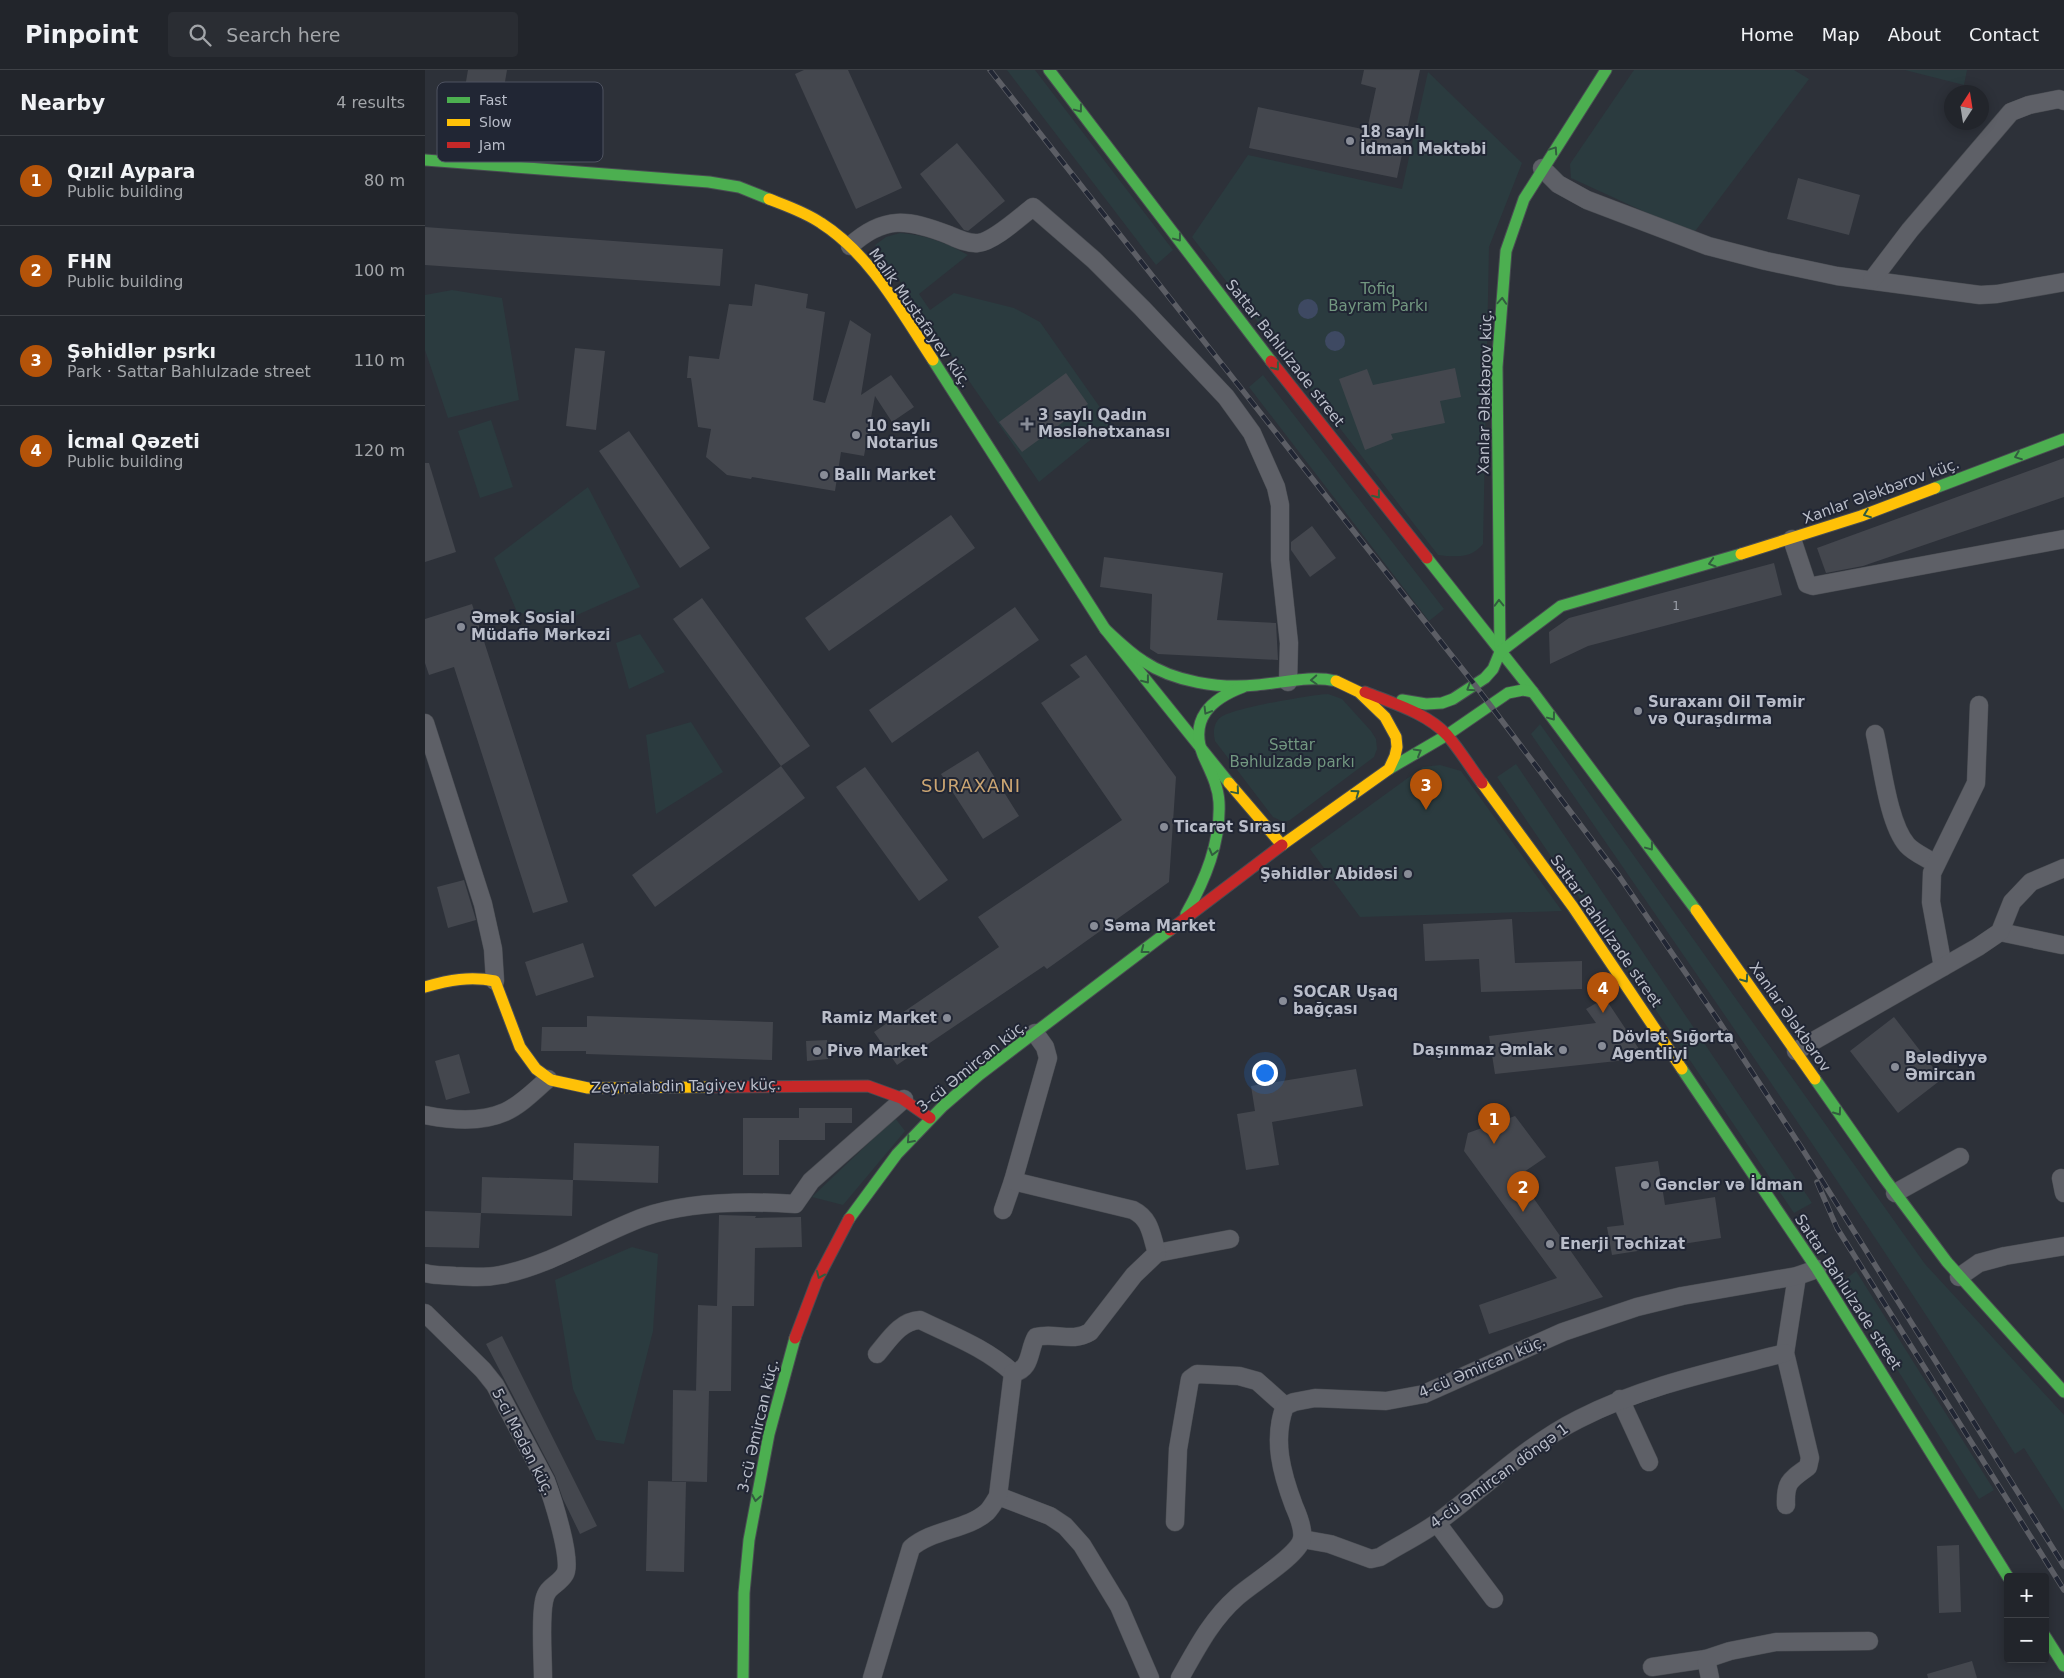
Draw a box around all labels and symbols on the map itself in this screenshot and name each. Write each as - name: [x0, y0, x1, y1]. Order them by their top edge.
- legend: [437, 82, 603, 162]
- north arrow: [1944, 85, 1989, 130]
- text: Fast: [479, 92, 508, 108]
- one-way arrow: [1073, 103, 1082, 113]
- text: Slow: [479, 114, 512, 130]
- place label: 18 saylı İdman Məktəbi: [1360, 123, 1486, 158]
- marker: 18 saylı İdman Məktəbi: [1344, 135, 1356, 147]
- text: Jam: [478, 137, 505, 153]
- one-way arrow: [1548, 146, 1557, 155]
- one-way arrow: [1172, 232, 1180, 241]
- street label: Malik Mustafayev küç.: [865, 245, 975, 391]
- street label: Sattar Bahlulzade street: [1222, 276, 1348, 430]
- park label: Tofiq Bayram Parkı: [1328, 280, 1428, 315]
- one-way arrow: [1496, 296, 1507, 304]
- street label: Xanlar Ələkbərov küç.: [1475, 309, 1495, 475]
- one-way arrow: [1271, 361, 1279, 370]
- place label: 3 saylı Qadın Məsləhətxanası: [1038, 406, 1170, 441]
- place label: 10 saylı Notarius: [866, 417, 938, 452]
- marker: 3 saylı Qadın Məsləhətxanası: [1020, 417, 1034, 431]
- marker: 10 saylı Notarius: [850, 429, 862, 441]
- one-way arrow: [2015, 450, 2023, 460]
- street label: Xanlar Ələkbərov küç.: [1800, 454, 1962, 528]
- place label: Ballı Market: [834, 466, 936, 484]
- marker: Ballı Market: [818, 469, 830, 481]
- one-way arrow: [1371, 489, 1380, 498]
- one-way arrow: [1863, 508, 1872, 518]
- one-way arrow: [1708, 557, 1716, 567]
- one-way arrow: [1494, 599, 1504, 606]
- house number: 1: [1672, 599, 1680, 613]
- place label: Əmək Sosial Müdafiə Mərkəzi: [471, 609, 611, 644]
- marker: Əmək Sosial Müdafiə Mərkəzi: [455, 621, 467, 633]
- one-way arrow: [1141, 675, 1150, 684]
- one-way arrow: [1310, 675, 1318, 686]
- one-way arrow: [1467, 682, 1476, 692]
- place label: Suraxanı Oil Təmir və Quraşdırma: [1648, 693, 1805, 728]
- one-way arrow: [1204, 705, 1214, 714]
- marker: Suraxanı Oil Təmir və Quraşdırma: [1632, 705, 1644, 717]
- one-way arrow: [1546, 711, 1554, 720]
- park label: Səttar Bəhlulzadə parkı: [1229, 736, 1355, 771]
- one-way arrow: [1413, 748, 1422, 758]
- pin: 3: [1410, 769, 1442, 810]
- district label: SURAXANI: [921, 775, 1021, 796]
- one-way arrow: [1230, 785, 1239, 794]
- one-way arrow: [1350, 790, 1360, 799]
- place label: Ticarət Sırası: [1174, 818, 1286, 836]
- marker: Ticarət Sırası: [1158, 821, 1170, 833]
- one-way arrow: [1644, 841, 1653, 851]
- one-way arrow: [1208, 847, 1219, 856]
- street label: Sattar Bahlulzade street: [1546, 851, 1666, 1011]
- place label: Şəhidlər Abidəsi: [1260, 865, 1398, 883]
- marker: Şəhidlər Abidəsi: [1402, 868, 1414, 880]
- place label: Səma Market: [1104, 917, 1215, 935]
- marker: Səma Market: [1088, 920, 1100, 932]
- one-way arrow: [1141, 944, 1150, 952]
- street label: Xanlar Ələkbərov: [1745, 959, 1835, 1075]
- pin: 4: [1587, 972, 1619, 1013]
- one-way arrow: [1739, 973, 1748, 983]
- place label: SOCAR Uşaq bağçası: [1293, 983, 1398, 1018]
- marker: SOCAR Uşaq bağçası: [1277, 995, 1289, 1007]
- place label: Ramiz Market: [821, 1009, 937, 1027]
- marker: Ramiz Market: [941, 1012, 953, 1024]
- street label: 3-cü Əmircan küç.: [913, 1016, 1031, 1116]
- place label: Dövlət Sığorta Agentliyi: [1612, 1028, 1734, 1063]
- marker: Dövlət Sığorta Agentliyi: [1596, 1040, 1608, 1052]
- place label: Daşınmaz Əmlak: [1412, 1041, 1554, 1059]
- place label: Pivə Market: [827, 1042, 928, 1060]
- marker: Daşınmaz Əmlak: [1557, 1044, 1569, 1056]
- marker: Pivə Market: [811, 1045, 823, 1057]
- place label: Bələdiyyə Əmircan: [1905, 1049, 1988, 1084]
- your location: [1252, 1060, 1278, 1086]
- marker: Bələdiyyə Əmircan: [1889, 1061, 1901, 1073]
- street label: Zeynalabdin Tagiyev küç.: [591, 1075, 781, 1097]
- pin: 1: [1478, 1103, 1510, 1144]
- one-way arrow: [1832, 1106, 1841, 1116]
- one-way arrow: [906, 1135, 915, 1144]
- pin: 2: [1507, 1171, 1539, 1212]
- place label: Gənclər və İdman: [1655, 1175, 1803, 1194]
- marker: Gənclər və İdman: [1639, 1179, 1651, 1191]
- street label: Sattar Bahlulzade street: [1791, 1211, 1905, 1373]
- place label: Enerji Təchizat: [1560, 1235, 1685, 1253]
- marker: Enerji Təchizat: [1544, 1238, 1556, 1250]
- one-way arrow: [816, 1270, 827, 1279]
- street label: 4-cü Əmircan küç.: [1416, 1332, 1548, 1402]
- street label: 3-cü Əmircan küç.: [734, 1358, 782, 1494]
- street label: 5-ci Mədən küç.: [488, 1385, 558, 1499]
- street label: 4-cü Əmircan döngə 1: [1426, 1420, 1572, 1532]
- one-way arrow: [751, 1493, 762, 1502]

